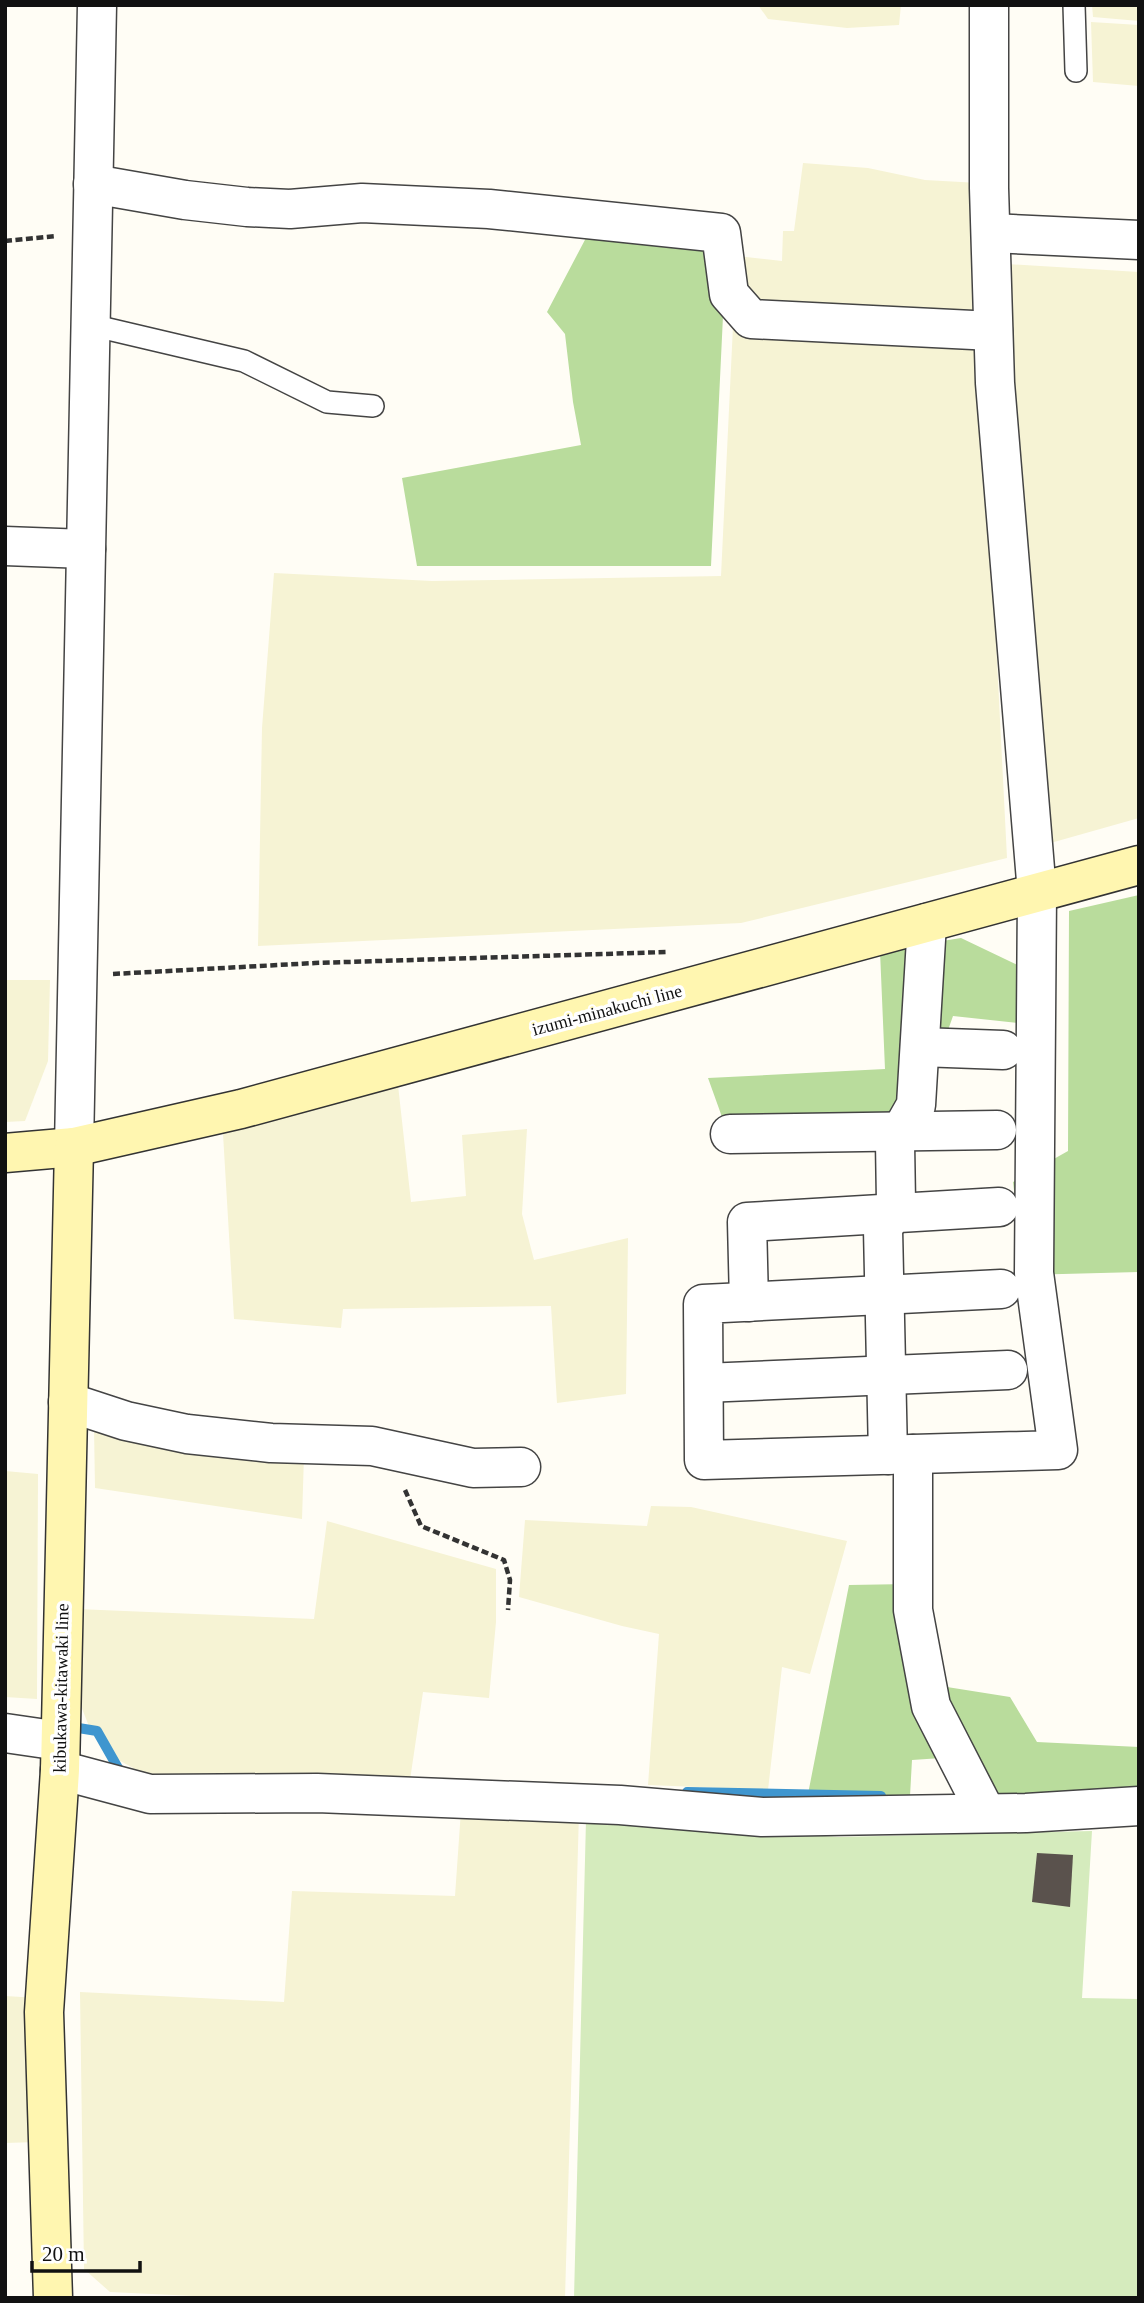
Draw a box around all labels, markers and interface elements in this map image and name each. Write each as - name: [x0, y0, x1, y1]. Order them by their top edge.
- street label: izumi-minakuchi line: [530, 980, 684, 1040]
- street label: kibukawa-kitawaki line: [50, 1603, 72, 1773]
- scale bar: [32, 2230, 140, 2274]
- text: 20 m: [42, 2242, 85, 2266]

